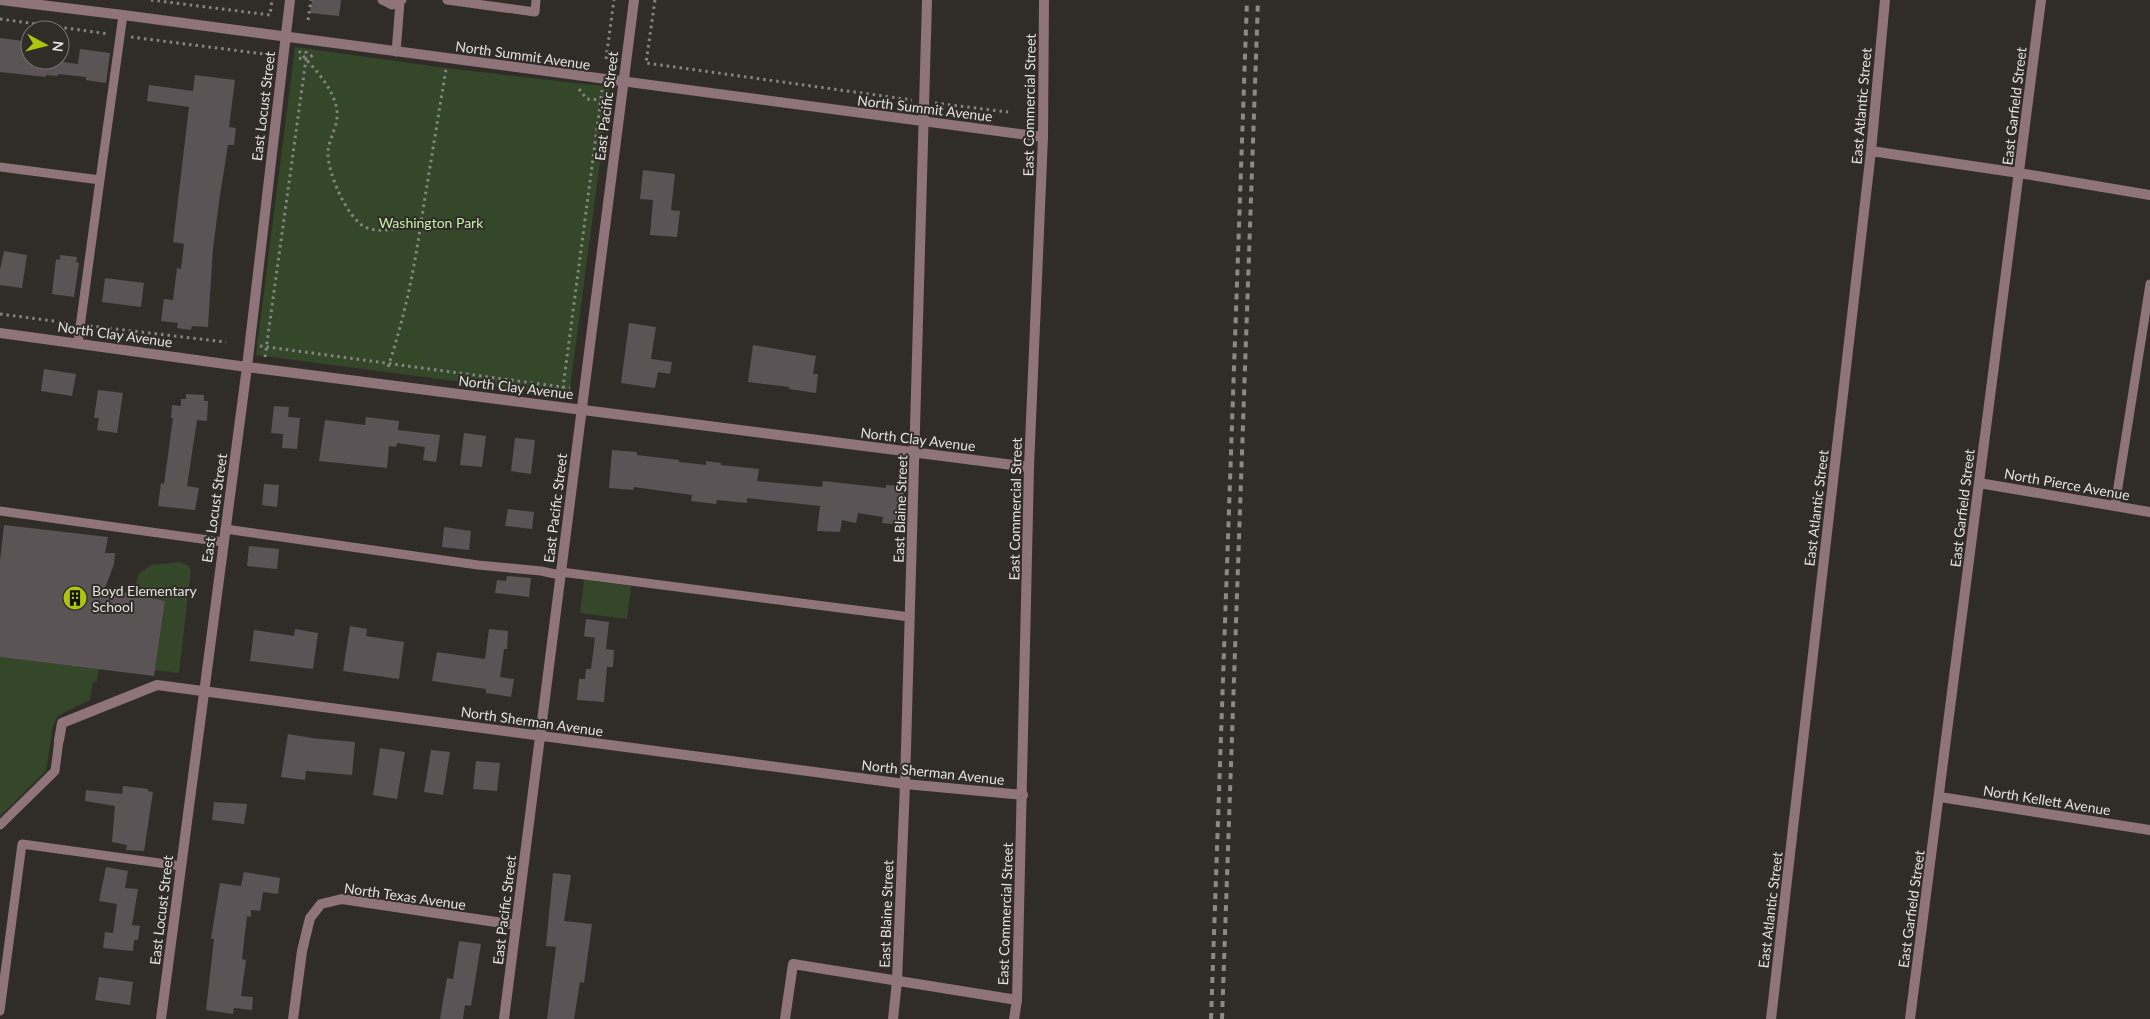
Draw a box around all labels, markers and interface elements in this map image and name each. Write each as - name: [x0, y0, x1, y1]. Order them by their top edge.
- north arrow: [20, 20, 70, 70]
- street label: East Commercial Street: [1019, 33, 1039, 177]
- street label: North Summit Avenue: [454, 37, 592, 73]
- text: N: [49, 40, 67, 53]
- street label: East Garfield Street: [1998, 46, 2030, 166]
- street label: East Atlantic Street: [1847, 47, 1875, 165]
- street label: East Locust Street: [248, 50, 278, 162]
- street label: East Pacific Street: [591, 50, 621, 162]
- street label: North Summit Avenue: [856, 91, 994, 125]
- park label: Washington Park: [379, 214, 484, 231]
- street label: North Clay Avenue: [57, 318, 173, 350]
- street label: North Clay Avenue: [458, 372, 574, 402]
- street label: North Clay Avenue: [860, 424, 976, 454]
- street label: East Commercial Street: [1005, 437, 1025, 581]
- street label: East Garfield Street: [1946, 448, 1978, 568]
- street label: East Atlantic Street: [1800, 449, 1832, 567]
- street label: East Locust Street: [198, 452, 230, 564]
- street label: East Pacific Street: [540, 452, 570, 564]
- street label: East Blaine Street: [890, 455, 910, 563]
- street label: North Pierce Avenue: [2003, 465, 2131, 503]
- place label: Boyd Elementary School: [92, 582, 198, 615]
- building icon: Boyd Elementary School: [62, 585, 88, 611]
- street label: North Sherman Avenue: [460, 703, 604, 739]
- street label: North Sherman Avenue: [861, 756, 1005, 788]
- street label: North Kellett Avenue: [1982, 782, 2112, 818]
- street label: East Commercial Street: [994, 842, 1016, 986]
- street label: East Garfield Street: [1894, 849, 1928, 969]
- street label: East Atlantic Street: [1754, 851, 1786, 969]
- street label: East Locust Street: [146, 854, 176, 966]
- street label: East Pacific Street: [489, 854, 519, 966]
- street label: East Blaine Street: [876, 860, 896, 968]
- street label: North Texas Avenue: [343, 879, 467, 913]

